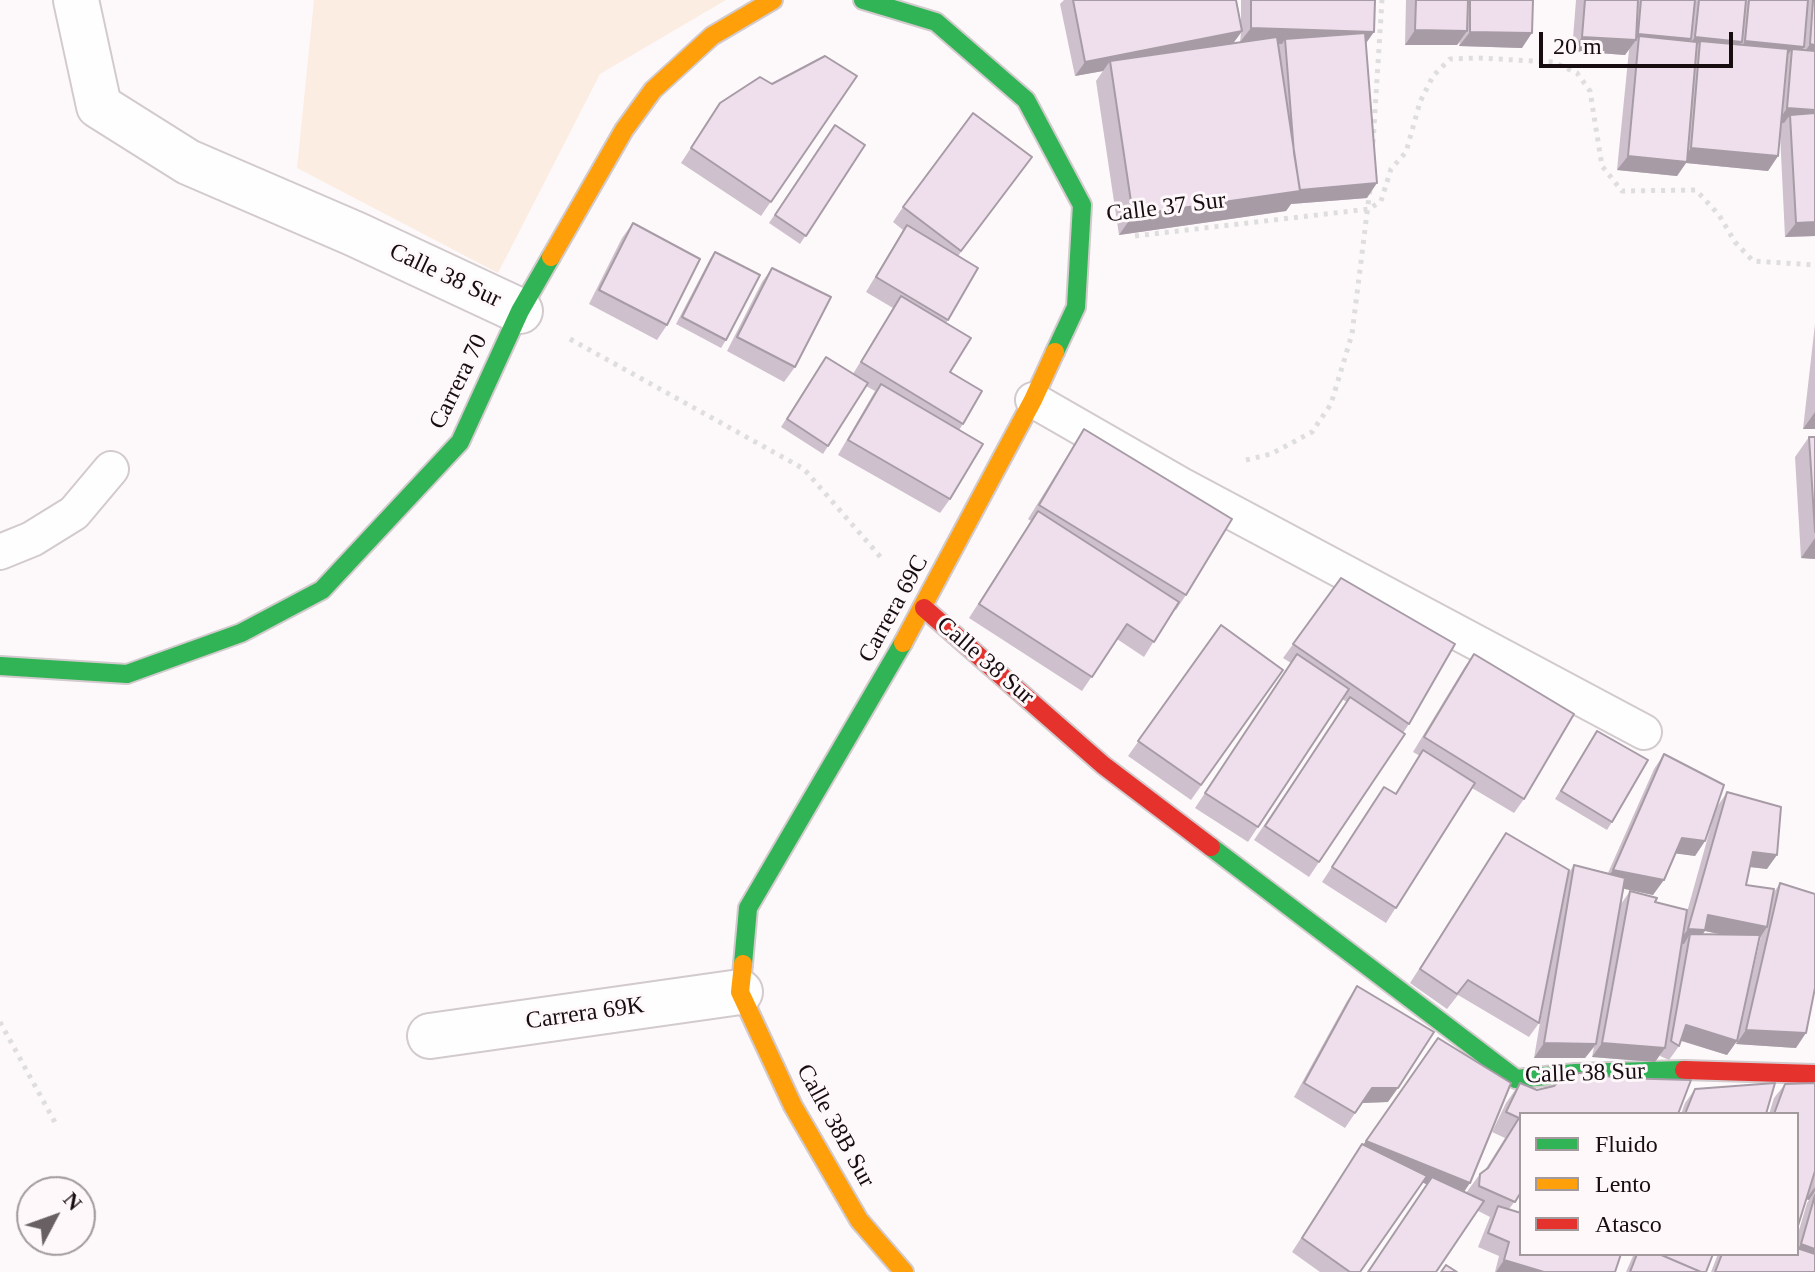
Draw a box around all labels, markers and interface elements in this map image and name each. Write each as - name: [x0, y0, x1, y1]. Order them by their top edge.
- scale bar: [1543, 16, 1737, 66]
- text: 20 m: [1553, 33, 1602, 59]
- street label: Calle 37 Sur: [1105, 186, 1227, 230]
- street label: Calle 38 Sur: [385, 238, 505, 314]
- street label: Carrera 70: [424, 330, 494, 434]
- street label: Carrera 69C: [853, 550, 935, 668]
- street label: Calle 38 Sur: [930, 611, 1040, 711]
- street label: Carrera 69K: [524, 991, 646, 1037]
- street label: Calle 38 Sur: [1525, 1058, 1645, 1090]
- street label: Calle 38B Sur: [789, 1060, 881, 1192]
- legend: [1519, 1112, 1799, 1256]
- text: Fluido: [1595, 1131, 1658, 1157]
- text: Lento: [1595, 1171, 1651, 1197]
- north arrow: [16, 1176, 96, 1256]
- text: N: [58, 1187, 88, 1215]
- text: Atasco: [1595, 1211, 1662, 1237]

